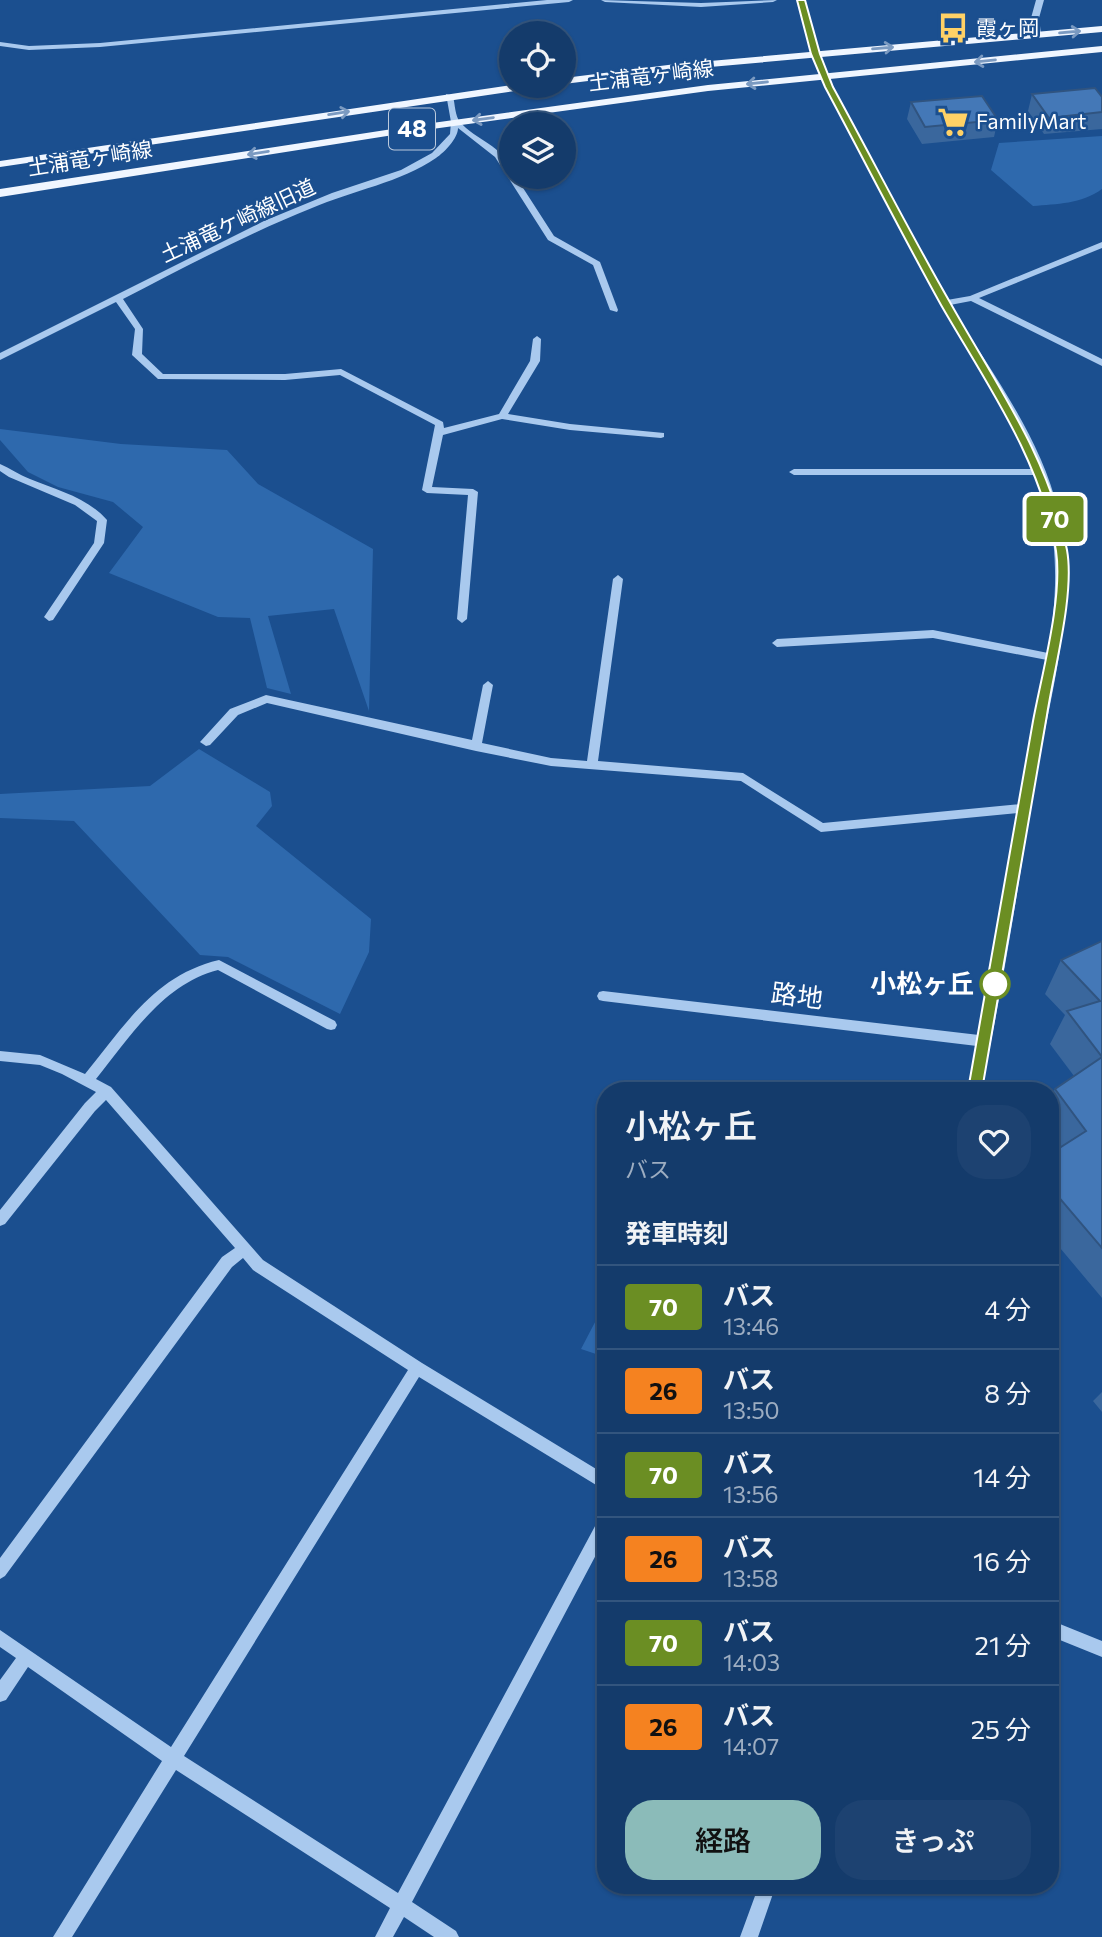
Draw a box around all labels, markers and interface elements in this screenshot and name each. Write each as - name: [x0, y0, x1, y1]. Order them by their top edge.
- bus stop icon: 霞ヶ岡: [936, 11, 970, 45]
- place label: 霞ヶ岡: [976, 14, 1039, 39]
- map controls: [499, 21, 576, 189]
- button: locate: [499, 21, 576, 98]
- one-way arrow: [1058, 25, 1080, 38]
- one-way arrow: [872, 41, 894, 54]
- street label: 土浦竜ヶ崎線: [587, 54, 715, 95]
- one-way arrow: [974, 55, 997, 68]
- one-way arrow: [746, 77, 769, 90]
- supermarket icon: FamilyMart: [936, 105, 970, 139]
- one-way arrow: [327, 106, 350, 119]
- road number: 48: [389, 108, 435, 149]
- place label: FamilyMart: [976, 108, 1086, 133]
- one-way arrow: [472, 112, 495, 125]
- button: layers: [499, 112, 576, 189]
- street label: 土浦竜ヶ崎線: [26, 135, 154, 180]
- one-way arrow: [247, 147, 270, 160]
- street label: 土浦竜ケ崎線旧道: [156, 173, 319, 266]
- line badge: 70: [1024, 496, 1086, 542]
- text: 70: [1041, 504, 1070, 533]
- place label: 小松ヶ丘: [870, 967, 974, 998]
- marker: 小松ヶ丘: [980, 969, 1010, 999]
- street label: 路地: [769, 976, 825, 1013]
- text: 小松ヶ丘: [625, 1104, 757, 1145]
- button: heart: [957, 1105, 1031, 1179]
- text: バス: [625, 1155, 671, 1183]
- text: 発車時刻: [625, 1217, 729, 1248]
- text: バス: [723, 1279, 775, 1310]
- text: 70: [649, 1292, 678, 1321]
- text: 4 分: [984, 1293, 1031, 1324]
- text: 13:46: [723, 1312, 779, 1340]
- text: バス: [723, 1363, 775, 1394]
- text: 26: [649, 1376, 678, 1405]
- text: 8 分: [984, 1377, 1031, 1408]
- text: 13:50: [723, 1396, 780, 1424]
- text: バス: [723, 1447, 775, 1478]
- text: 70: [649, 1460, 678, 1489]
- text: 14 分: [973, 1461, 1031, 1492]
- text: 13:56: [723, 1480, 779, 1508]
- text: バス: [723, 1531, 775, 1562]
- text: 26: [649, 1544, 678, 1573]
- text: 16 分: [973, 1545, 1031, 1576]
- text: 13:58: [723, 1564, 779, 1592]
- text: バス: [723, 1615, 775, 1646]
- text: 70: [649, 1628, 678, 1657]
- text: 21 分: [974, 1629, 1031, 1660]
- text: 14:03: [723, 1648, 780, 1676]
- text: バス: [723, 1699, 775, 1730]
- text: 26: [649, 1712, 678, 1741]
- text: 25 分: [971, 1713, 1031, 1744]
- text: 14:07: [723, 1732, 779, 1760]
- button: 経路: [625, 1800, 821, 1880]
- button: きっぷ: [835, 1800, 1031, 1880]

